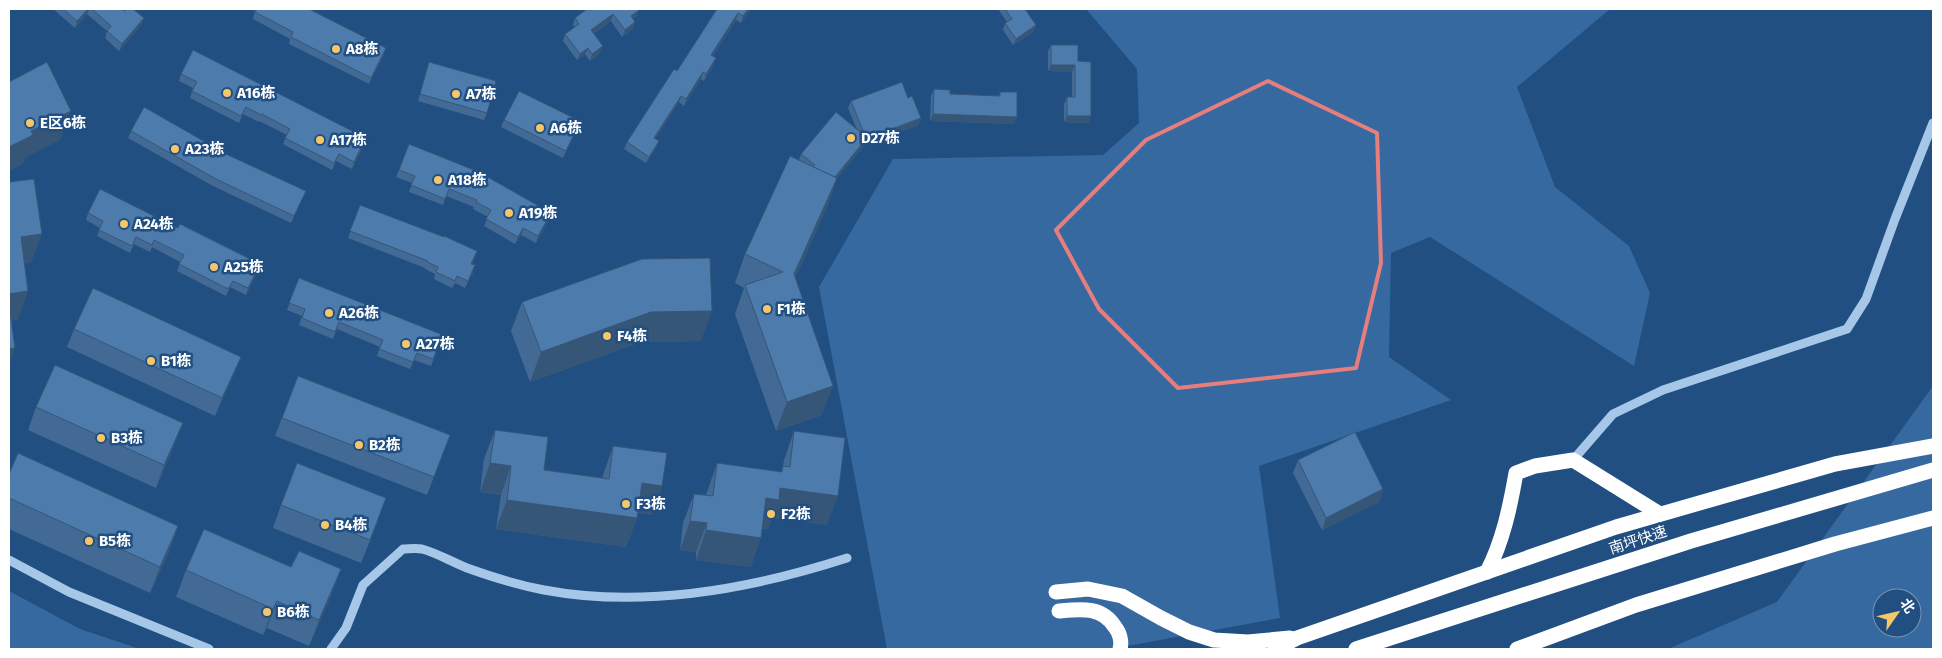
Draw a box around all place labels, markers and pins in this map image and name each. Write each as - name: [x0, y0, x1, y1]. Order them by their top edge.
- place label: A8栋: [345, 40, 379, 58]
- marker: A8栋: [330, 43, 342, 55]
- place label: A16栋: [236, 84, 276, 102]
- place label: A7栋: [465, 85, 497, 103]
- marker: A16栋: [221, 87, 233, 99]
- marker: A7栋: [450, 88, 462, 100]
- place label: E区6栋: [40, 114, 86, 132]
- marker: E区6栋: [24, 117, 36, 129]
- place label: A6栋: [549, 119, 582, 137]
- marker: A6栋: [534, 122, 546, 134]
- place label: D27栋: [861, 129, 900, 147]
- place label: A17栋: [329, 131, 367, 149]
- marker: D27栋: [845, 132, 857, 144]
- marker: A17栋: [314, 134, 326, 146]
- place label: A23栋: [184, 140, 224, 158]
- marker: A23栋: [169, 143, 181, 155]
- place label: A18栋: [447, 171, 487, 189]
- marker: A18栋: [432, 174, 444, 186]
- place label: A19栋: [518, 204, 557, 222]
- marker: A19栋: [503, 207, 515, 219]
- place label: A24栋: [133, 215, 174, 233]
- marker: A24栋: [118, 218, 130, 230]
- place label: A25栋: [223, 258, 264, 276]
- marker: A25栋: [208, 261, 220, 273]
- place label: F1栋: [777, 300, 806, 318]
- marker: F1栋: [761, 303, 773, 315]
- place label: A26栋: [338, 304, 379, 322]
- marker: A26栋: [323, 307, 335, 319]
- place label: F4栋: [617, 327, 647, 345]
- marker: F4栋: [601, 330, 613, 342]
- place label: A27栋: [415, 335, 455, 353]
- marker: A27栋: [400, 338, 412, 350]
- place label: B1栋: [161, 352, 192, 370]
- marker: B1栋: [145, 355, 157, 367]
- place label: B3栋: [111, 429, 143, 447]
- marker: B3栋: [95, 432, 107, 444]
- place label: B2栋: [369, 436, 401, 454]
- marker: B2栋: [353, 439, 365, 451]
- place label: F3栋: [636, 495, 666, 513]
- marker: F3栋: [620, 498, 632, 510]
- place label: F2栋: [781, 505, 811, 523]
- marker: F2栋: [765, 508, 777, 520]
- place label: B4栋: [335, 516, 368, 534]
- marker: B4栋: [319, 519, 331, 531]
- place label: B5栋: [99, 532, 131, 550]
- marker: B5栋: [83, 535, 95, 547]
- place label: B6栋: [277, 603, 310, 621]
- marker: B6栋: [261, 606, 273, 618]

